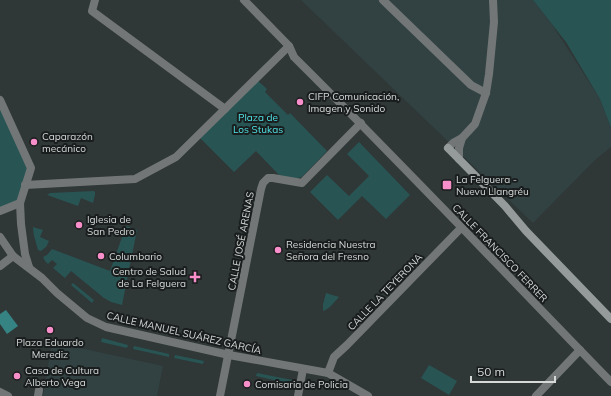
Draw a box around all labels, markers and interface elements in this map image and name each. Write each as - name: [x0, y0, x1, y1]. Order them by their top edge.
- place label: CIFP Comunicación, Imagen y Sonido: [308, 90, 399, 115]
- marker: CIFP Comunicación, Imagen y Sonido: [295, 97, 305, 107]
- park label: Plaza de Los Stukas: [233, 111, 283, 136]
- place label: Caparazón mecánico: [42, 130, 93, 155]
- marker: Caparazón mecánico: [29, 137, 39, 147]
- place label: La Felguera - Nuevu Llangréu: [456, 173, 529, 198]
- marker: La Felguera - Nuevu Llangréu: [441, 179, 453, 191]
- street label: CALLE JOSÉ ARENAS: [225, 191, 257, 291]
- street label: CALLE FRANCISCO FERRER: [450, 201, 550, 305]
- place label: Iglesia de San Pedro: [87, 213, 135, 238]
- marker: Iglesia de San Pedro: [74, 220, 84, 230]
- place label: Residencia Nuestra Señora del Fresno: [286, 238, 376, 263]
- marker: Residencia Nuestra Señora del Fresno: [273, 245, 283, 255]
- place label: Columbario: [109, 250, 162, 263]
- street label: CALLE LA TEYERONA: [345, 250, 426, 333]
- marker: Columbario: [96, 251, 106, 261]
- place label: Centro de Salud de La Felguera: [112, 265, 186, 290]
- marker: Centro de Salud de La Felguera: [189, 271, 201, 283]
- street label: CALLE MANUEL SUÁREZ GARCÍA: [105, 309, 263, 357]
- marker: Plaza Eduardo Merediz: [45, 325, 55, 335]
- place label: Plaza Eduardo Merediz: [16, 336, 84, 361]
- scale bar: [471, 358, 555, 384]
- place label: Casa de Cultura Alberto Vega: [25, 364, 99, 389]
- text: 50 m: [477, 364, 505, 379]
- marker: Casa de Cultura Alberto Vega: [12, 371, 22, 381]
- place label: Comisaria de Policia: [255, 378, 348, 391]
- marker: Comisaria de Policia: [242, 379, 252, 389]

